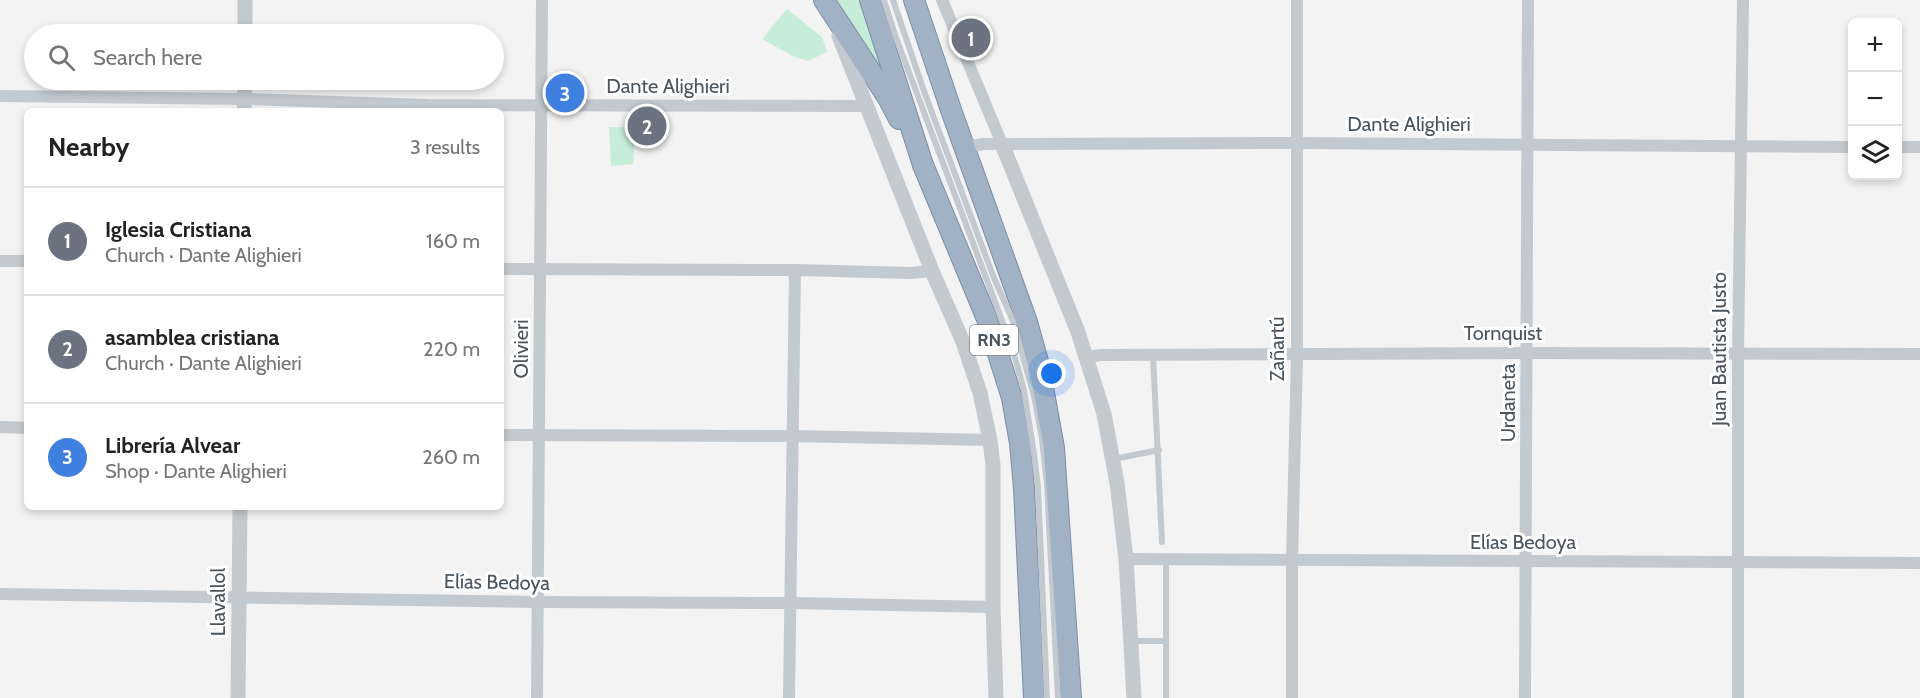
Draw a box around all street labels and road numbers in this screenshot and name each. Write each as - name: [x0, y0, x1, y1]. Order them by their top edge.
- street label: Dante Alighieri: [606, 74, 730, 98]
- street label: Dante Alighieri: [1347, 112, 1471, 136]
- street label: Juan Bautista Justo: [1707, 272, 1731, 427]
- street label: Zañartú: [1265, 317, 1289, 381]
- street label: Olivieri: [509, 319, 533, 379]
- street label: Tornquist: [1464, 321, 1542, 345]
- road number: RN3: [970, 325, 1018, 355]
- street label: Urdaneta: [1496, 363, 1520, 442]
- street label: Elías Bedoya: [1470, 530, 1576, 554]
- street label: Llavallol: [206, 568, 230, 636]
- street label: Elías Bedoya: [444, 569, 551, 595]

